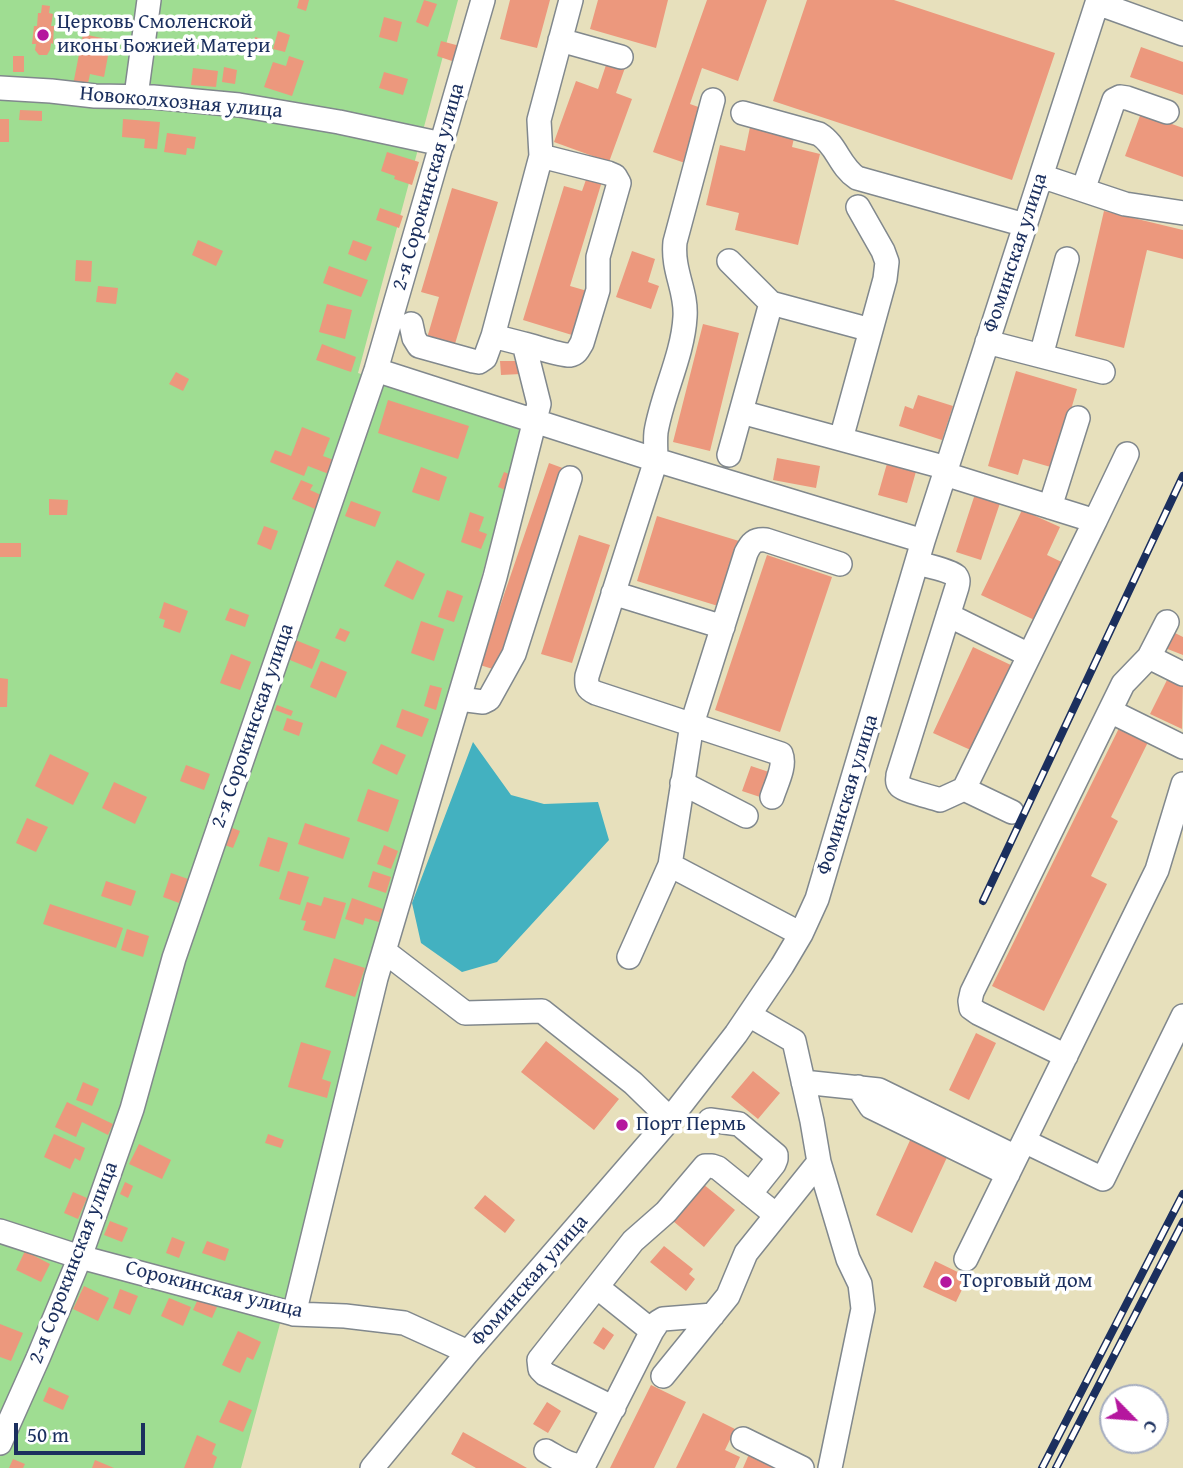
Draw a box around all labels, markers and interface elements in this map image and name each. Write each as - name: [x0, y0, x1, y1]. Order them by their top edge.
- place label: Церковь Смоленской иконы Божией Матери: [57, 10, 270, 60]
- marker: Церковь Смоленской иконы Божией Матери: [35, 27, 51, 43]
- street label: 2-я Сорокинская улица: [387, 80, 471, 294]
- street label: Новоколхозная улица: [79, 82, 283, 124]
- street label: Фоминская улица: [978, 170, 1054, 336]
- street label: 2-я Сорокинская улица: [206, 620, 300, 832]
- street label: Фоминская улица: [812, 712, 884, 878]
- place label: Порт Пермь: [636, 1112, 746, 1138]
- marker: Порт Пермь: [614, 1117, 630, 1133]
- street label: 2-я Сорокинская улица: [24, 1158, 124, 1368]
- street label: Фоминская улица: [466, 1210, 594, 1352]
- street label: Сорокинская улица: [123, 1256, 305, 1324]
- place label: Торговый дом: [960, 1269, 1093, 1295]
- marker: Торговый дом: [938, 1274, 954, 1290]
- north arrow: [1099, 1384, 1169, 1454]
- scale bar: [18, 1408, 149, 1452]
- text: С: [1136, 1416, 1166, 1438]
- text: 50 m: [27, 1419, 69, 1450]

